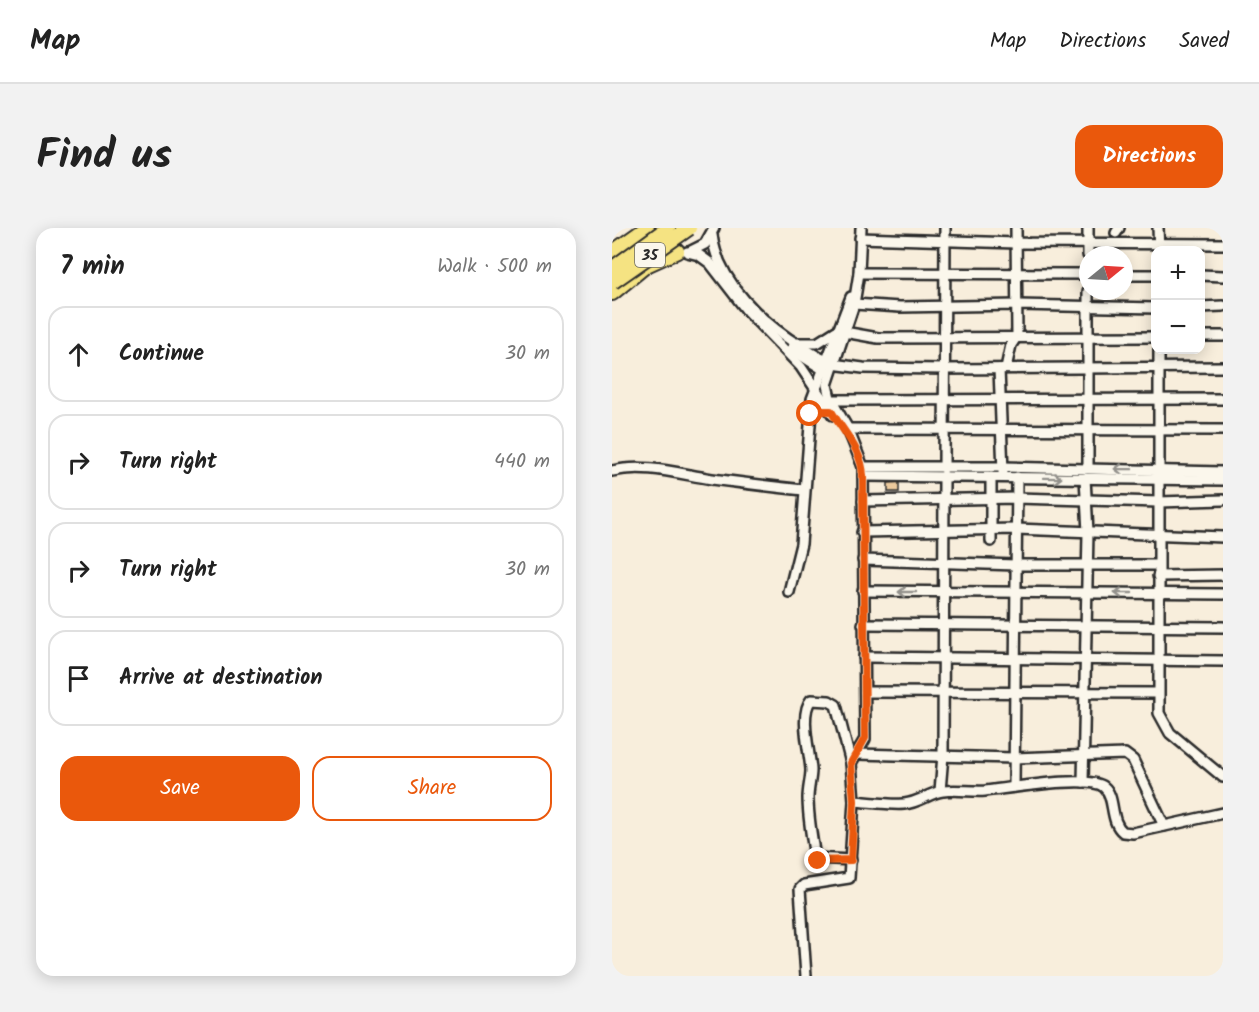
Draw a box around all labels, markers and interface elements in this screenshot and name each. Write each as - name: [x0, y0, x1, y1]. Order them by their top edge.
- text: Map: [30, 19, 81, 64]
- text: Map: [990, 25, 1026, 58]
- text: Directions: [1059, 25, 1146, 58]
- text: Saved: [1179, 25, 1229, 58]
- text: Find us: [36, 123, 172, 190]
- button: Directions: [1075, 125, 1223, 188]
- road number: 35: [635, 243, 665, 267]
- text: 7 min: [60, 246, 125, 288]
- north arrow: [1079, 246, 1133, 300]
- map controls: [1151, 246, 1205, 354]
- button: +: [1151, 246, 1205, 300]
- text: Walk · 500 m: [437, 251, 552, 283]
- button: −: [1151, 300, 1205, 354]
- text: Continue: [119, 337, 204, 372]
- icon: ahead: [62, 338, 95, 371]
- text: 30 m: [505, 338, 550, 370]
- route start: [796, 400, 822, 426]
- text: Turn right: [119, 445, 217, 480]
- icon: right: [62, 446, 95, 479]
- text: 440 m: [494, 446, 550, 478]
- one-way arrow: [1113, 463, 1133, 475]
- one-way arrow: [1043, 472, 1063, 484]
- text: Turn right: [119, 553, 217, 588]
- icon: right: [62, 554, 95, 587]
- text: 30 m: [505, 554, 550, 586]
- one-way arrow: [897, 586, 917, 597]
- one-way arrow: [1113, 587, 1133, 599]
- text: Arrive at destination: [119, 661, 322, 696]
- icon: arrive: [62, 662, 95, 695]
- button: Save: [60, 756, 300, 821]
- button: Share: [312, 756, 552, 821]
- route end: [804, 847, 830, 873]

